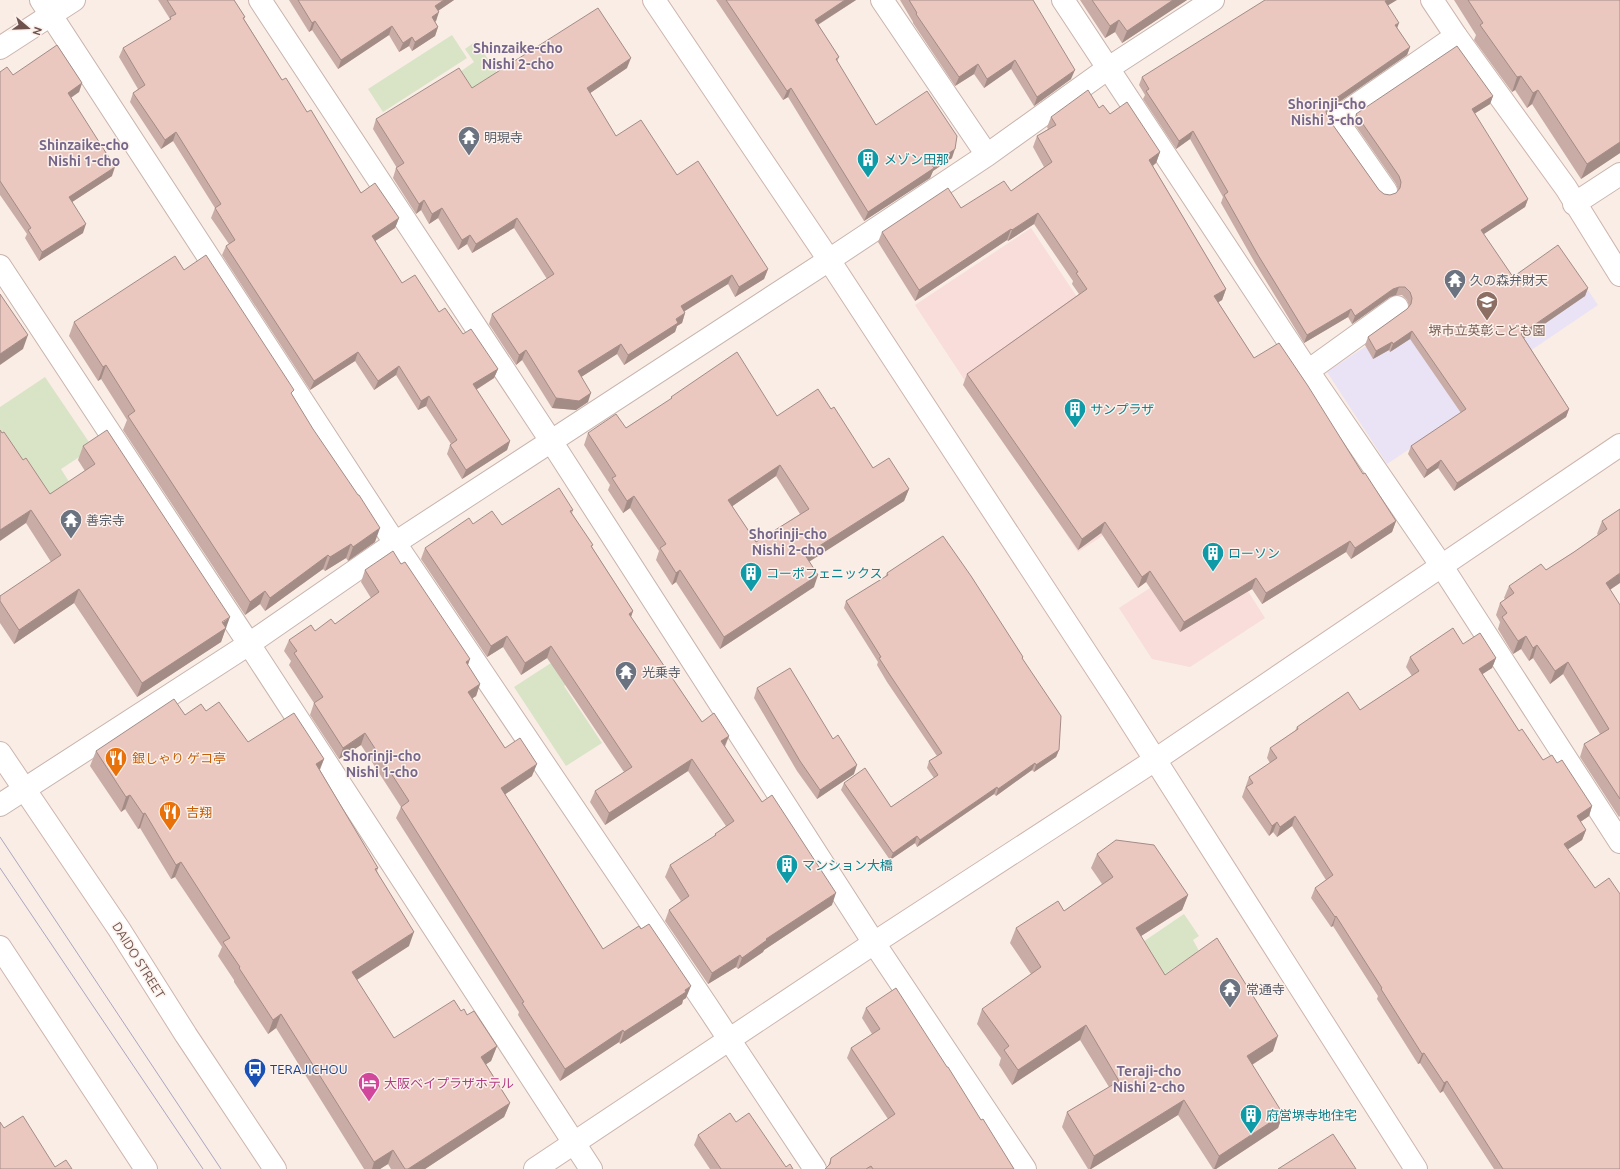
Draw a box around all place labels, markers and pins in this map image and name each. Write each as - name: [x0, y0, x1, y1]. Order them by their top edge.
- temple icon: 明現寺: [456, 124, 482, 157]
- place label: 明現寺: [484, 130, 523, 144]
- building icon: メゾン田那: [855, 146, 881, 179]
- place label: メゾン田那: [884, 152, 949, 166]
- temple icon: 久の森弁財天: [1442, 267, 1468, 300]
- place label: 久の森弁財天: [1470, 273, 1548, 287]
- school or university icon: 堺市立英彰こども園: [1474, 289, 1500, 322]
- place label: 堺市立英彰こども園: [1428, 323, 1546, 337]
- building icon: サンプラザ: [1062, 396, 1088, 429]
- place label: サンプラザ: [1090, 402, 1155, 416]
- temple icon: 善宗寺: [58, 507, 84, 540]
- place label: 善宗寺: [86, 513, 125, 527]
- building icon: ローソン: [1200, 540, 1226, 573]
- place label: ローソン: [1228, 546, 1280, 560]
- building icon: コーポフェニックス: [738, 560, 764, 593]
- place label: コーポフェニックス: [766, 566, 883, 580]
- temple icon: 光乗寺: [613, 659, 639, 692]
- place label: 光乗寺: [642, 665, 681, 679]
- restaurant icon: 銀しゃり ゲコ亭: [103, 745, 129, 778]
- place label: 銀しゃり ゲコ亭: [132, 751, 226, 765]
- restaurant icon: 吉翔: [157, 799, 183, 832]
- place label: 吉翔: [186, 805, 212, 819]
- building icon: マンション大橋: [774, 852, 800, 885]
- place label: マンション大橋: [802, 858, 893, 872]
- temple icon: 常通寺: [1217, 976, 1243, 1009]
- place label: 常通寺: [1246, 982, 1285, 996]
- bus stop icon: TERAJICHOU: [242, 1056, 268, 1089]
- place label: TERAJICHOU: [270, 1062, 348, 1076]
- hotel icon: 大阪ベイプラザホテル: [356, 1070, 382, 1103]
- place label: 大阪ベイプラザホテル: [384, 1076, 514, 1090]
- building icon: 府営堺寺地住宅: [1238, 1102, 1264, 1135]
- place label: 府営堺寺地住宅: [1266, 1108, 1357, 1122]

